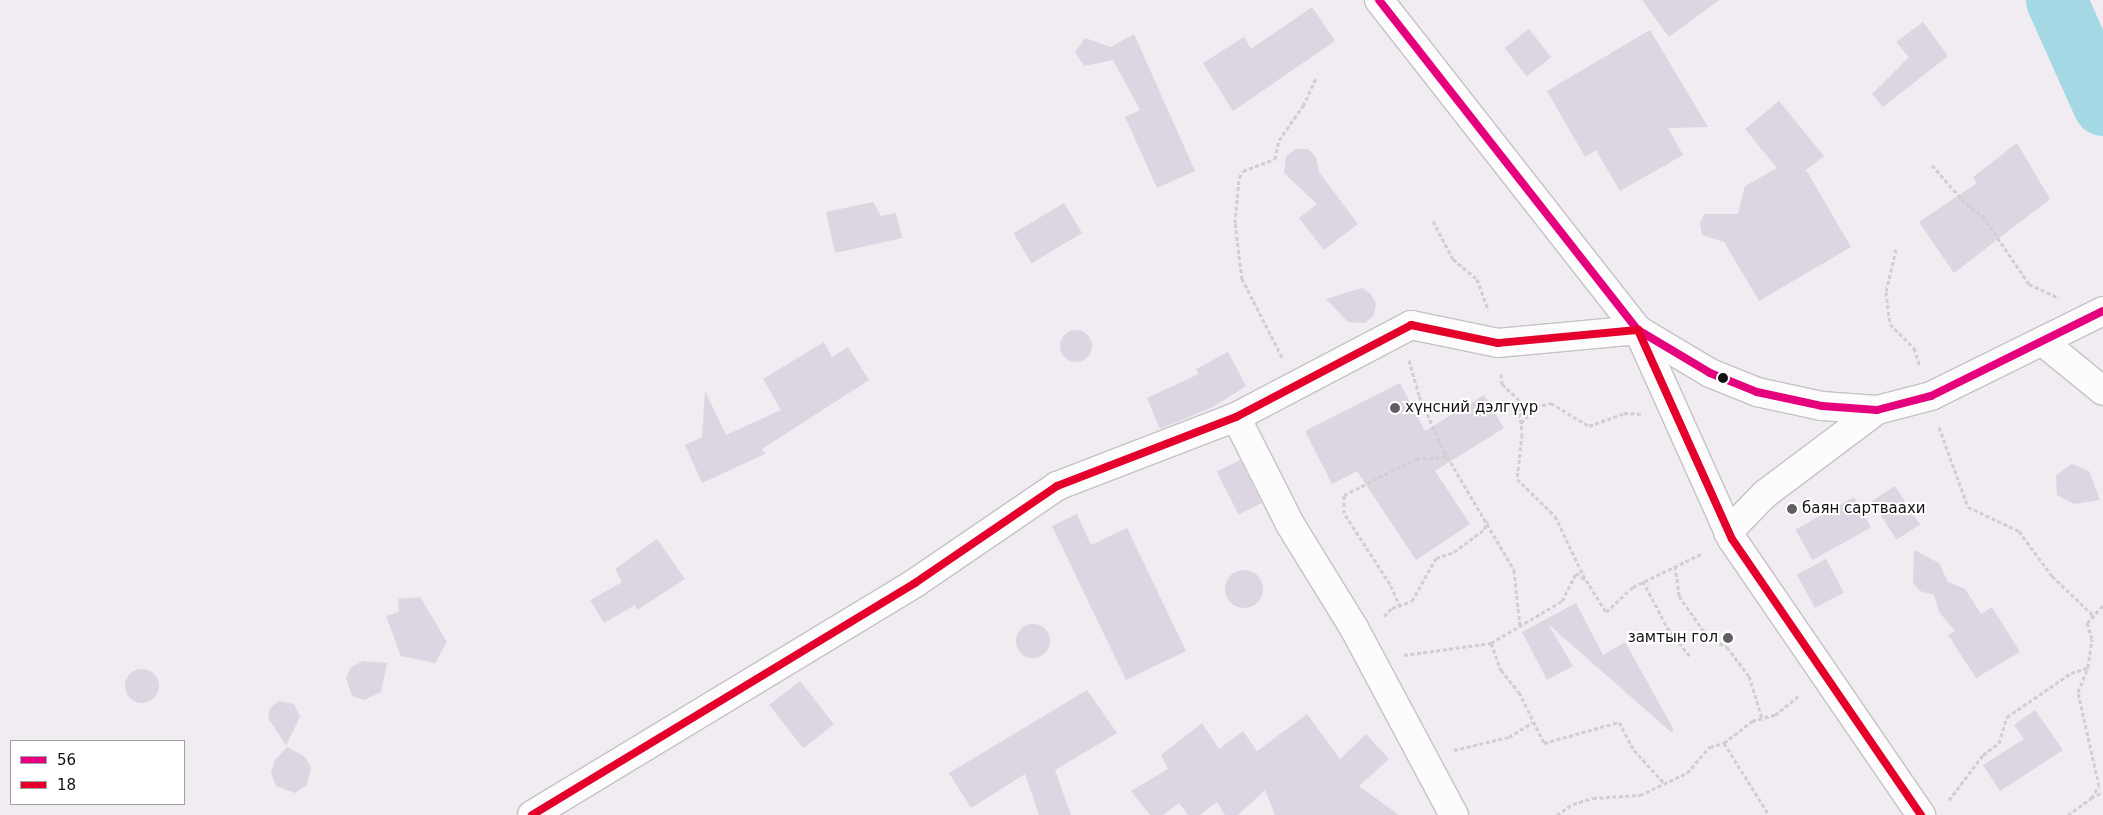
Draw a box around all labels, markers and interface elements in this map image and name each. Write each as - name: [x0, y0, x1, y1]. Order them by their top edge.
- unlabelled marker: [1718, 373, 1728, 383]
- place label: хүнсний дэлгүүр: [1405, 399, 1538, 417]
- marker: хүнсний дэлгүүр: [1389, 402, 1401, 414]
- place label: баян сартваахи: [1802, 500, 1926, 518]
- marker: баян сартваахи: [1786, 503, 1798, 515]
- place label: замтын гол: [1628, 629, 1718, 647]
- marker: замтын гол: [1722, 632, 1734, 644]
- legend: [10, 740, 185, 805]
- text: 56: [57, 751, 76, 769]
- text: 18: [57, 776, 76, 794]

